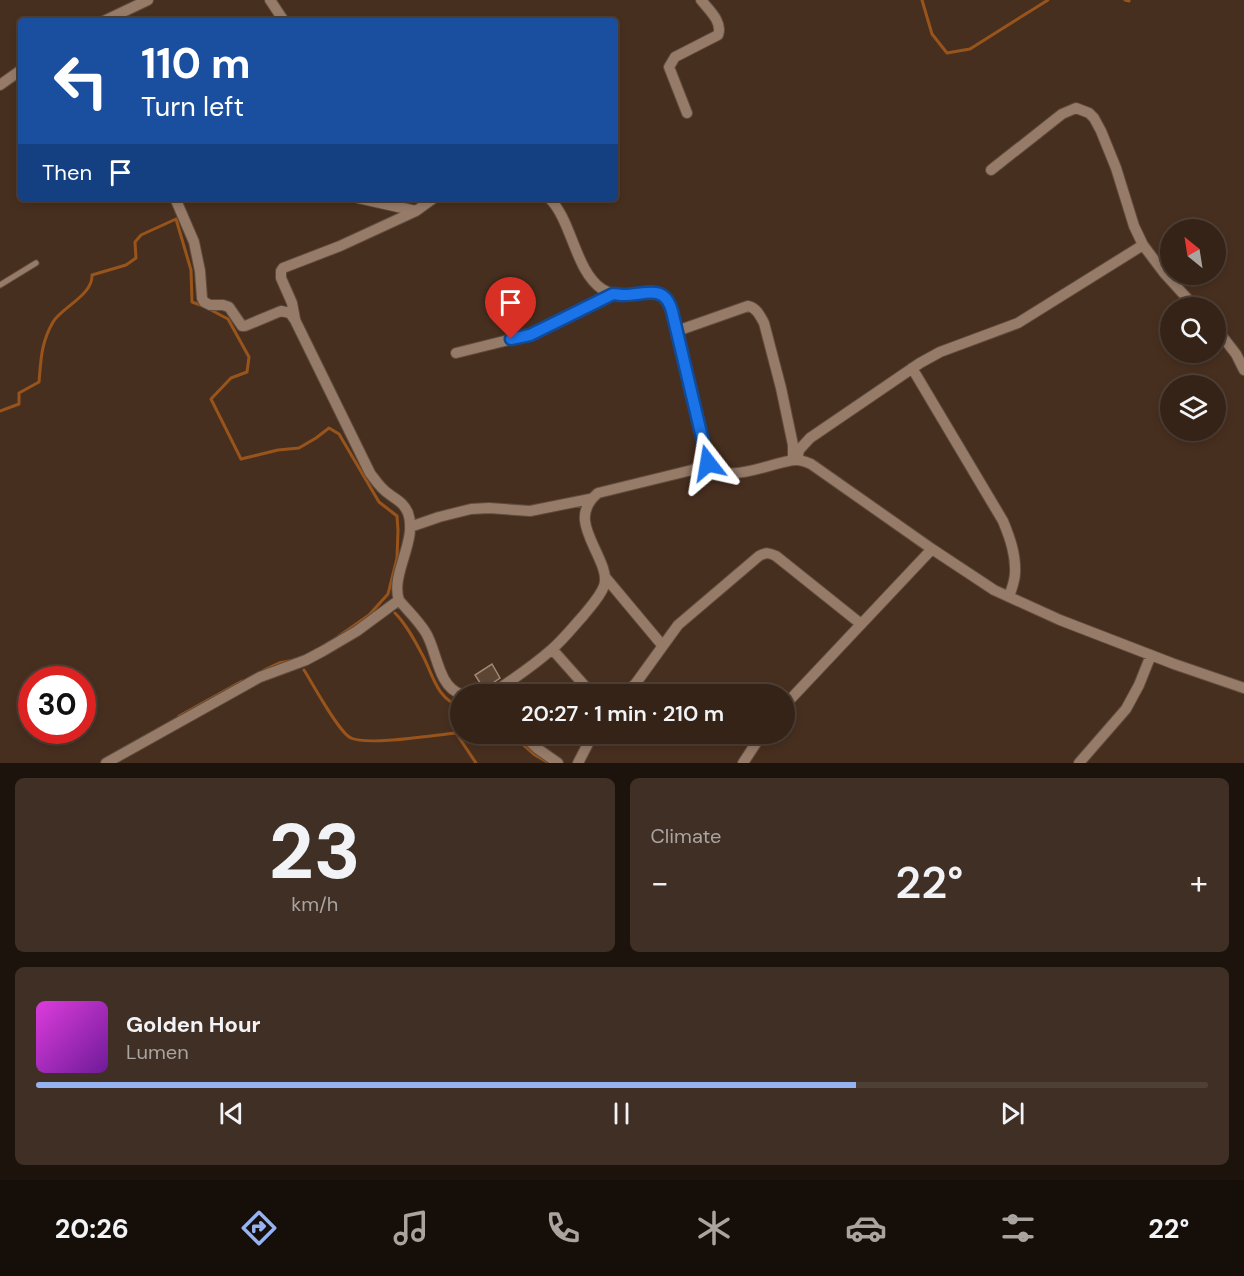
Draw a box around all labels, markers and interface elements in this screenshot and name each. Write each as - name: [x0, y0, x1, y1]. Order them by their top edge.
- text: 110 m: [141, 36, 251, 91]
- icon: left: [42, 42, 120, 120]
- text: Turn left: [141, 89, 244, 124]
- icon: arrive: [104, 156, 137, 189]
- text: Then: [42, 158, 92, 187]
- north arrow: [1160, 219, 1226, 285]
- map controls: [1160, 219, 1226, 441]
- pin: [485, 277, 536, 339]
- icon: arrive: [494, 286, 527, 319]
- button: search: [1160, 297, 1226, 363]
- button: layers: [1160, 375, 1226, 441]
- position arrow: [676, 431, 740, 495]
- speed limit sign: 30: [18, 666, 96, 744]
- text: 20:27 · 1 min · 210 m: [521, 699, 724, 728]
- text: 23: [269, 801, 361, 902]
- text: Climate: [651, 823, 721, 849]
- text: 22°: [895, 853, 963, 912]
- text: −: [651, 861, 669, 904]
- text: +: [1190, 861, 1208, 904]
- text: km/h: [291, 891, 338, 917]
- text: Golden Hour: [126, 1010, 261, 1039]
- text: Lumen: [126, 1039, 189, 1065]
- icon: previous: [215, 1097, 248, 1130]
- icon: pause: [605, 1097, 638, 1130]
- icon: next: [996, 1097, 1029, 1130]
- icon: directions: [238, 1207, 280, 1249]
- icon: music: [390, 1207, 432, 1249]
- icon: phone: [542, 1207, 584, 1249]
- icon: climate: [693, 1207, 735, 1249]
- icon: car: [845, 1207, 887, 1249]
- icon: filters: [997, 1207, 1039, 1249]
- text: 20:26: [55, 1211, 129, 1246]
- text: 22°: [1148, 1211, 1189, 1246]

